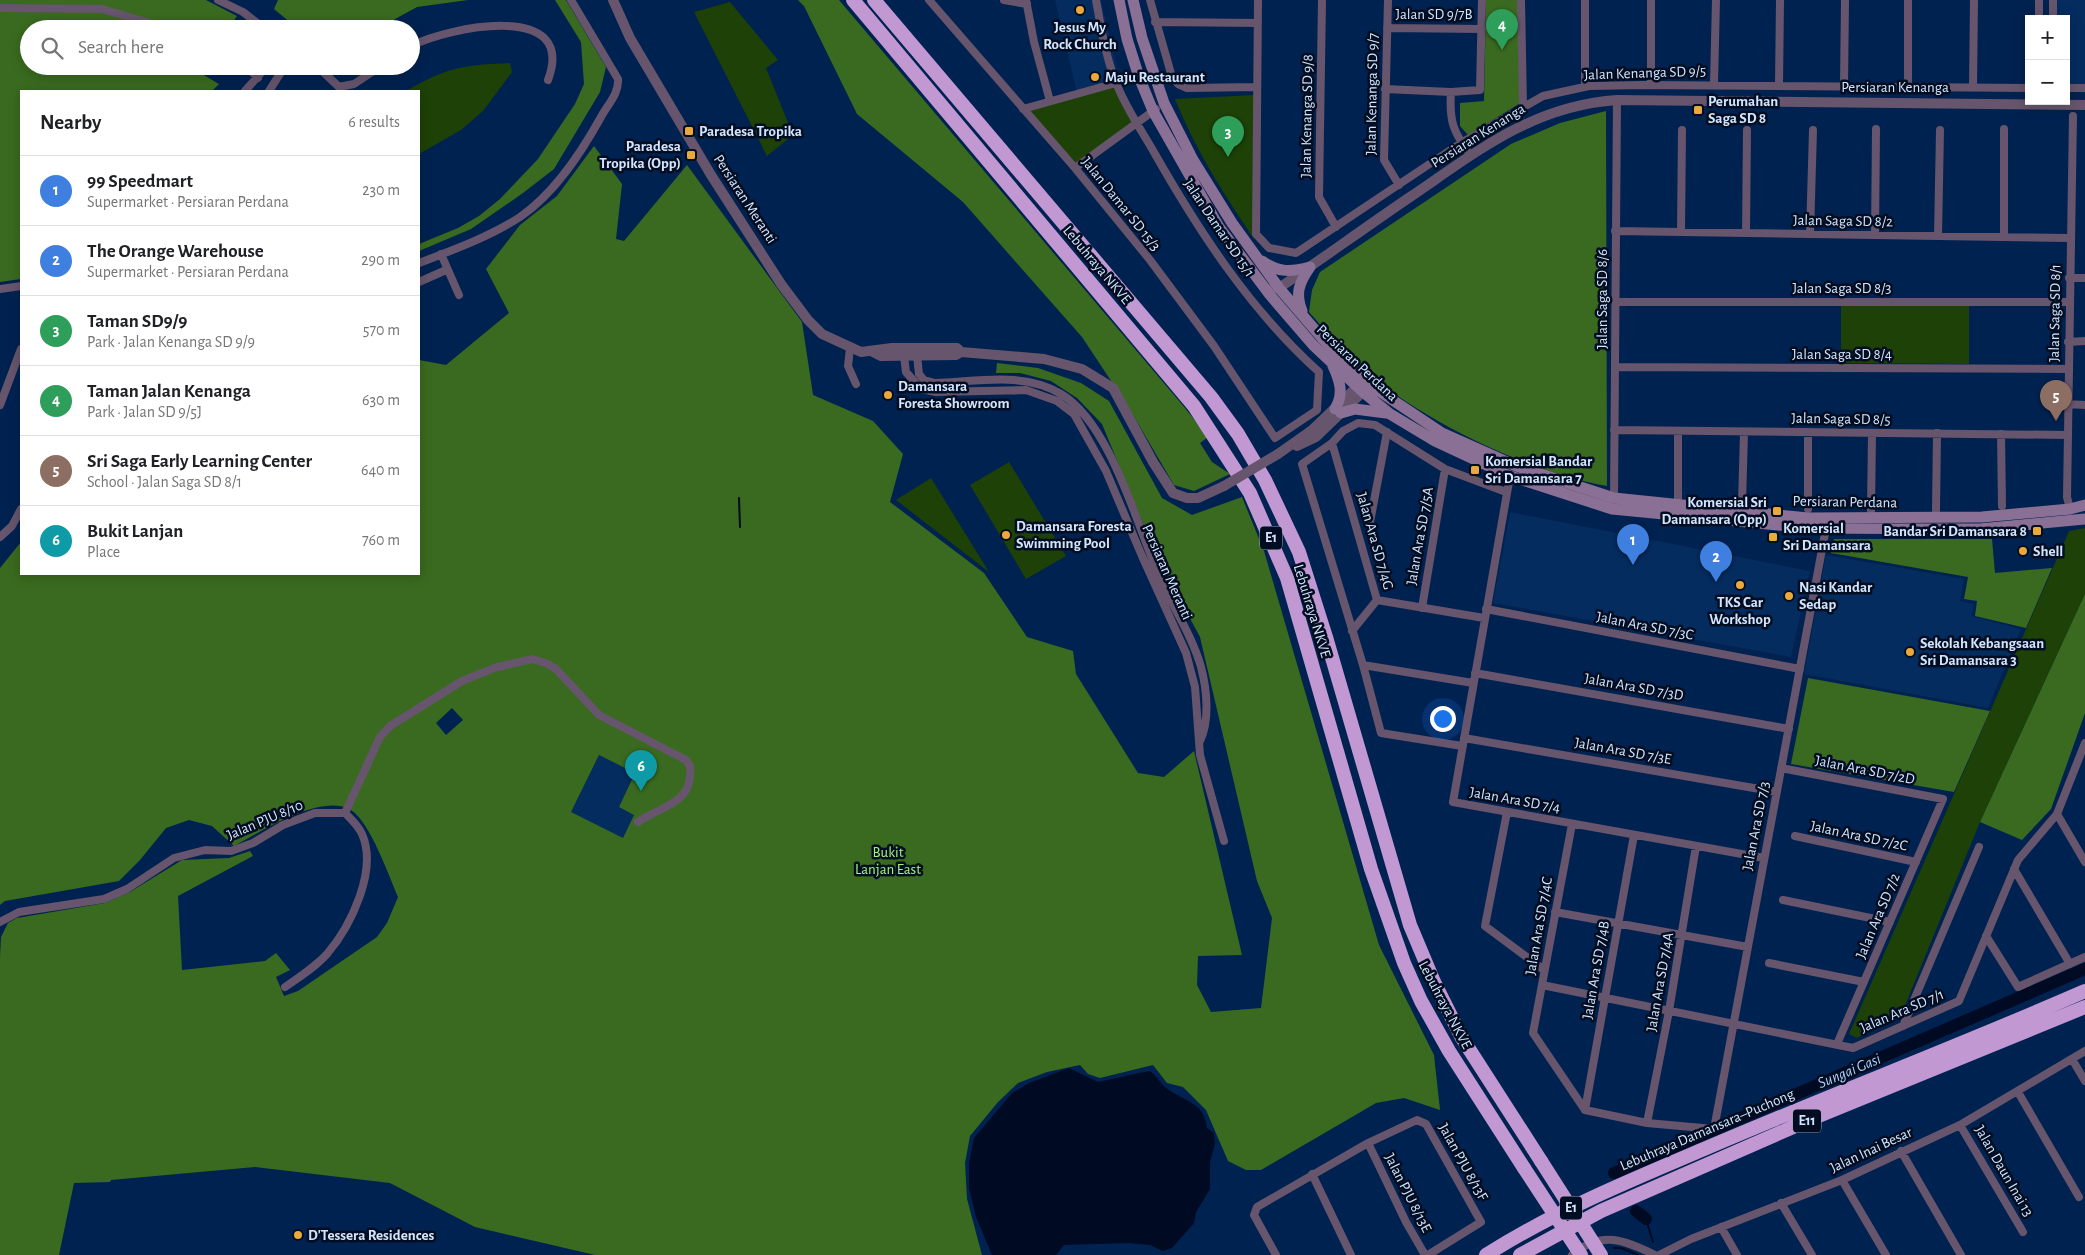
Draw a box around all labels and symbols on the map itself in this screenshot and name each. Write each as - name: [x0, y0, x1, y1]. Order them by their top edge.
- marker: Jesus My Rock Church: [1074, 4, 1086, 16]
- street label: Jalan SD 9/7B: [1396, 7, 1472, 22]
- pin: 4: [1486, 9, 1518, 50]
- place label: Jesus My Rock Church: [1043, 20, 1117, 52]
- street label: Jalan Kenanga SD 9/7: [1363, 33, 1381, 155]
- street label: Jalan Kenanga SD 9/8: [1298, 54, 1316, 178]
- street label: Jalan Kenanga SD 9/5: [1584, 63, 1706, 83]
- place label: Maju Restaurant: [1105, 70, 1205, 85]
- marker: Maju Restaurant: [1089, 71, 1101, 83]
- street label: Persiaran Kenanga: [1841, 80, 1949, 95]
- place label: Perumahan Saga SD 8: [1708, 94, 1778, 126]
- street label: Persiaran Kenanga: [1428, 101, 1528, 171]
- marker: Perumahan Saga SD 8: [1692, 104, 1704, 116]
- pin: 3: [1212, 116, 1244, 157]
- place label: Paradesa Tropika: [699, 124, 802, 139]
- marker: Paradesa Tropika: [683, 125, 695, 137]
- place label: Paradesa Tropika (Opp): [599, 139, 681, 171]
- marker: Paradesa Tropika (Opp): [685, 149, 697, 161]
- street label: Persiaran Meranti: [711, 152, 779, 246]
- street label: Jalan Damar SD 15/3: [1079, 154, 1163, 254]
- street label: Jalan Damar SD 15/1: [1181, 176, 1257, 280]
- street label: Jalan Saga SD 8/2: [1793, 213, 1893, 229]
- street label: Lebuhraya NKVE: [1060, 223, 1134, 307]
- street label: Jalan Saga SD 8/6: [1595, 249, 1610, 349]
- street label: Jalan Saga SD 8/1: [2047, 264, 2063, 362]
- street label: Jalan Saga SD 8/3: [1792, 281, 1892, 296]
- street label: Persiaran Perdana: [1314, 322, 1400, 404]
- street label: Jalan Saga SD 8/4: [1792, 347, 1892, 362]
- place label: Damansara Foresta Showroom: [898, 379, 1010, 411]
- pin: 5: [2040, 380, 2072, 421]
- marker: Damansara Foresta Showroom: [882, 389, 894, 401]
- street label: Jalan Saga SD 8/5: [1791, 411, 1891, 427]
- place label: Komersial Bandar Sri Damansara 7: [1485, 454, 1593, 486]
- marker: Komersial Bandar Sri Damansara 7: [1469, 464, 1481, 476]
- street label: Jalan Ara SD 7/5A: [1404, 485, 1436, 586]
- street label: Jalan Ara SD 7/4G: [1354, 491, 1396, 591]
- street label: Persiaran Perdana: [1793, 494, 1898, 510]
- place label: Komersial Sri Damansara (Opp): [1661, 495, 1767, 527]
- marker: Komersial Sri Damansara (Opp): [1771, 505, 1783, 517]
- place label: Damansara Foresta Swimming Pool: [1016, 519, 1132, 551]
- place label: Komersial Sri Damansara: [1783, 521, 1871, 553]
- street label: Persiaran Meranti: [1139, 522, 1195, 622]
- pin: 1: [1617, 524, 1649, 565]
- place label: Bandar Sri Damansara 8: [1883, 524, 2027, 539]
- marker: Bandar Sri Damansara 8: [2031, 525, 2043, 537]
- road number: E1: [1260, 526, 1282, 550]
- marker: Damansara Foresta Swimming Pool: [1000, 529, 1012, 541]
- marker: Komersial Sri Damansara: [1767, 531, 1779, 543]
- pin: 2: [1700, 541, 1732, 582]
- place label: Shell: [2033, 544, 2063, 559]
- marker: Shell: [2017, 545, 2029, 557]
- street label: Lebuhraya NKVE: [1291, 562, 1333, 660]
- marker: TKS Car Workshop: [1734, 579, 1746, 591]
- place label: Nasi Kandar Sedap: [1799, 580, 1873, 612]
- marker: Nasi Kandar Sedap: [1783, 590, 1795, 602]
- place label: TKS Car Workshop: [1709, 595, 1771, 627]
- street label: Jalan Ara SD 7/3C: [1595, 609, 1695, 643]
- place label: Sekolah Kebangsaan Sri Damansara 3: [1920, 636, 2044, 668]
- marker: Sekolah Kebangsaan Sri Damansara 3: [1904, 646, 1916, 658]
- street label: Jalan Ara SD 7/3D: [1583, 671, 1685, 703]
- your location: [1430, 706, 1456, 732]
- street label: Jalan Ara SD 7/3E: [1574, 735, 1672, 767]
- pin: 6: [625, 750, 657, 791]
- street label: Jalan Ara SD 7/2D: [1814, 753, 1916, 787]
- street label: Jalan Ara SD 7/3: [1740, 780, 1772, 872]
- street label: Jalan Ara SD 7/4: [1469, 785, 1561, 815]
- street label: Jalan PJU 8/10: [225, 797, 305, 843]
- street label: Jalan Ara SD 7/2C: [1809, 818, 1909, 854]
- park label: Bukit Lanjan East: [855, 845, 921, 877]
- street label: Jalan Ara SD 7/2: [1853, 871, 1903, 961]
- street label: Jalan Ara SD 7/4C: [1523, 876, 1555, 976]
- street label: Jalan Ara SD 7/4B: [1580, 920, 1612, 1020]
- street label: Jalan Ara SD 7/4A: [1644, 931, 1676, 1033]
- street label: Lebuhraya NKVE: [1416, 959, 1474, 1051]
- street label: Jalan Ara SD 7/1: [1858, 987, 1946, 1035]
- water label: Sungai Gasi: [1815, 1050, 1883, 1091]
- street label: Lebuhraya Damansara–Puchong: [1618, 1086, 1797, 1174]
- road number: E11: [1793, 1110, 1821, 1132]
- street label: Jalan PJU 8/13F: [1436, 1121, 1491, 1203]
- street label: Jalan Daun Inai 13: [1972, 1123, 2036, 1219]
- street label: Jalan Inai Besar: [1828, 1124, 1914, 1176]
- street label: Jalan PJU 8/13E: [1382, 1151, 1434, 1235]
- road number: E1: [1560, 1196, 1582, 1220]
- place label: D'Tessera Residences: [308, 1228, 434, 1243]
- marker: D'Tessera Residences: [292, 1229, 304, 1241]

